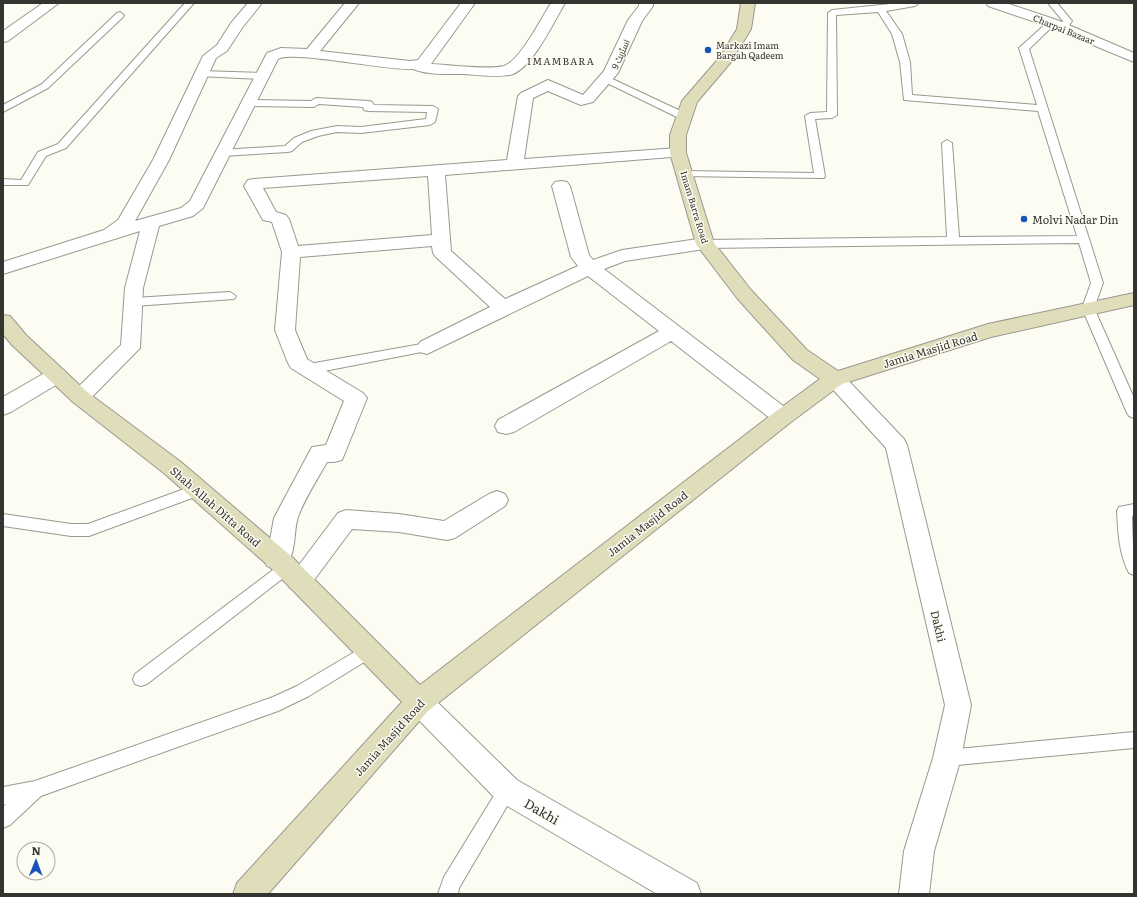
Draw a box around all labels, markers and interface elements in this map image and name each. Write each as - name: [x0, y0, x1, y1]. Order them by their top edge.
- street label: Charpai Bazaar: [1031, 10, 1098, 48]
- street label: اسٹریٹ 9: [607, 37, 633, 71]
- place label: Markazi Imam Bargah Qadeem: [716, 38, 784, 62]
- marker: Markazi Imam Bargah Qadeem: [703, 45, 713, 55]
- district label: IMAMBARA: [527, 53, 595, 68]
- street label: Imam Barra Road: [677, 169, 713, 246]
- place label: Molvi Nadar Din: [1032, 211, 1119, 227]
- marker: Molvi Nadar Din: [1019, 214, 1029, 224]
- street label: Jamia Masjid Road: [881, 327, 980, 371]
- street label: Shah Allah Ditta Road: [167, 462, 265, 550]
- street label: Jamia Masjid Road: [603, 486, 691, 560]
- street label: Dakhi: [928, 609, 950, 644]
- street label: Jamia Masjid Road: [350, 695, 428, 779]
- street label: Dakhi: [521, 793, 564, 829]
- north arrow: [16, 841, 56, 881]
- text: N: [31, 842, 41, 858]

